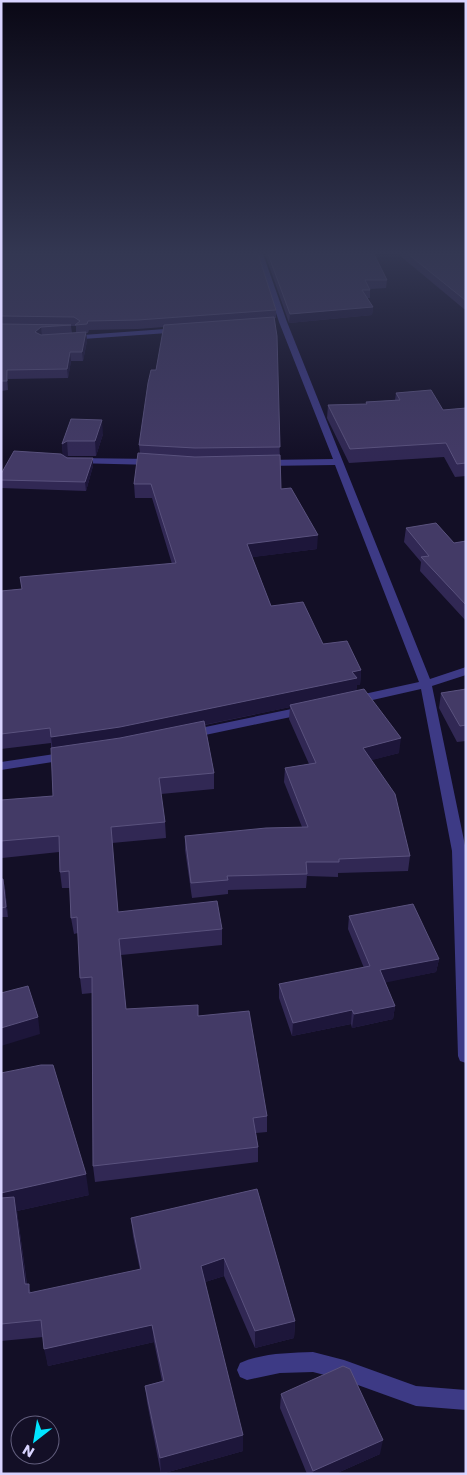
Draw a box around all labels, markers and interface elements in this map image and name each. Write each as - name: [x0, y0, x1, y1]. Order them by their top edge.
- north arrow: [10, 1415, 60, 1465]
- text: N: [19, 1440, 38, 1462]

